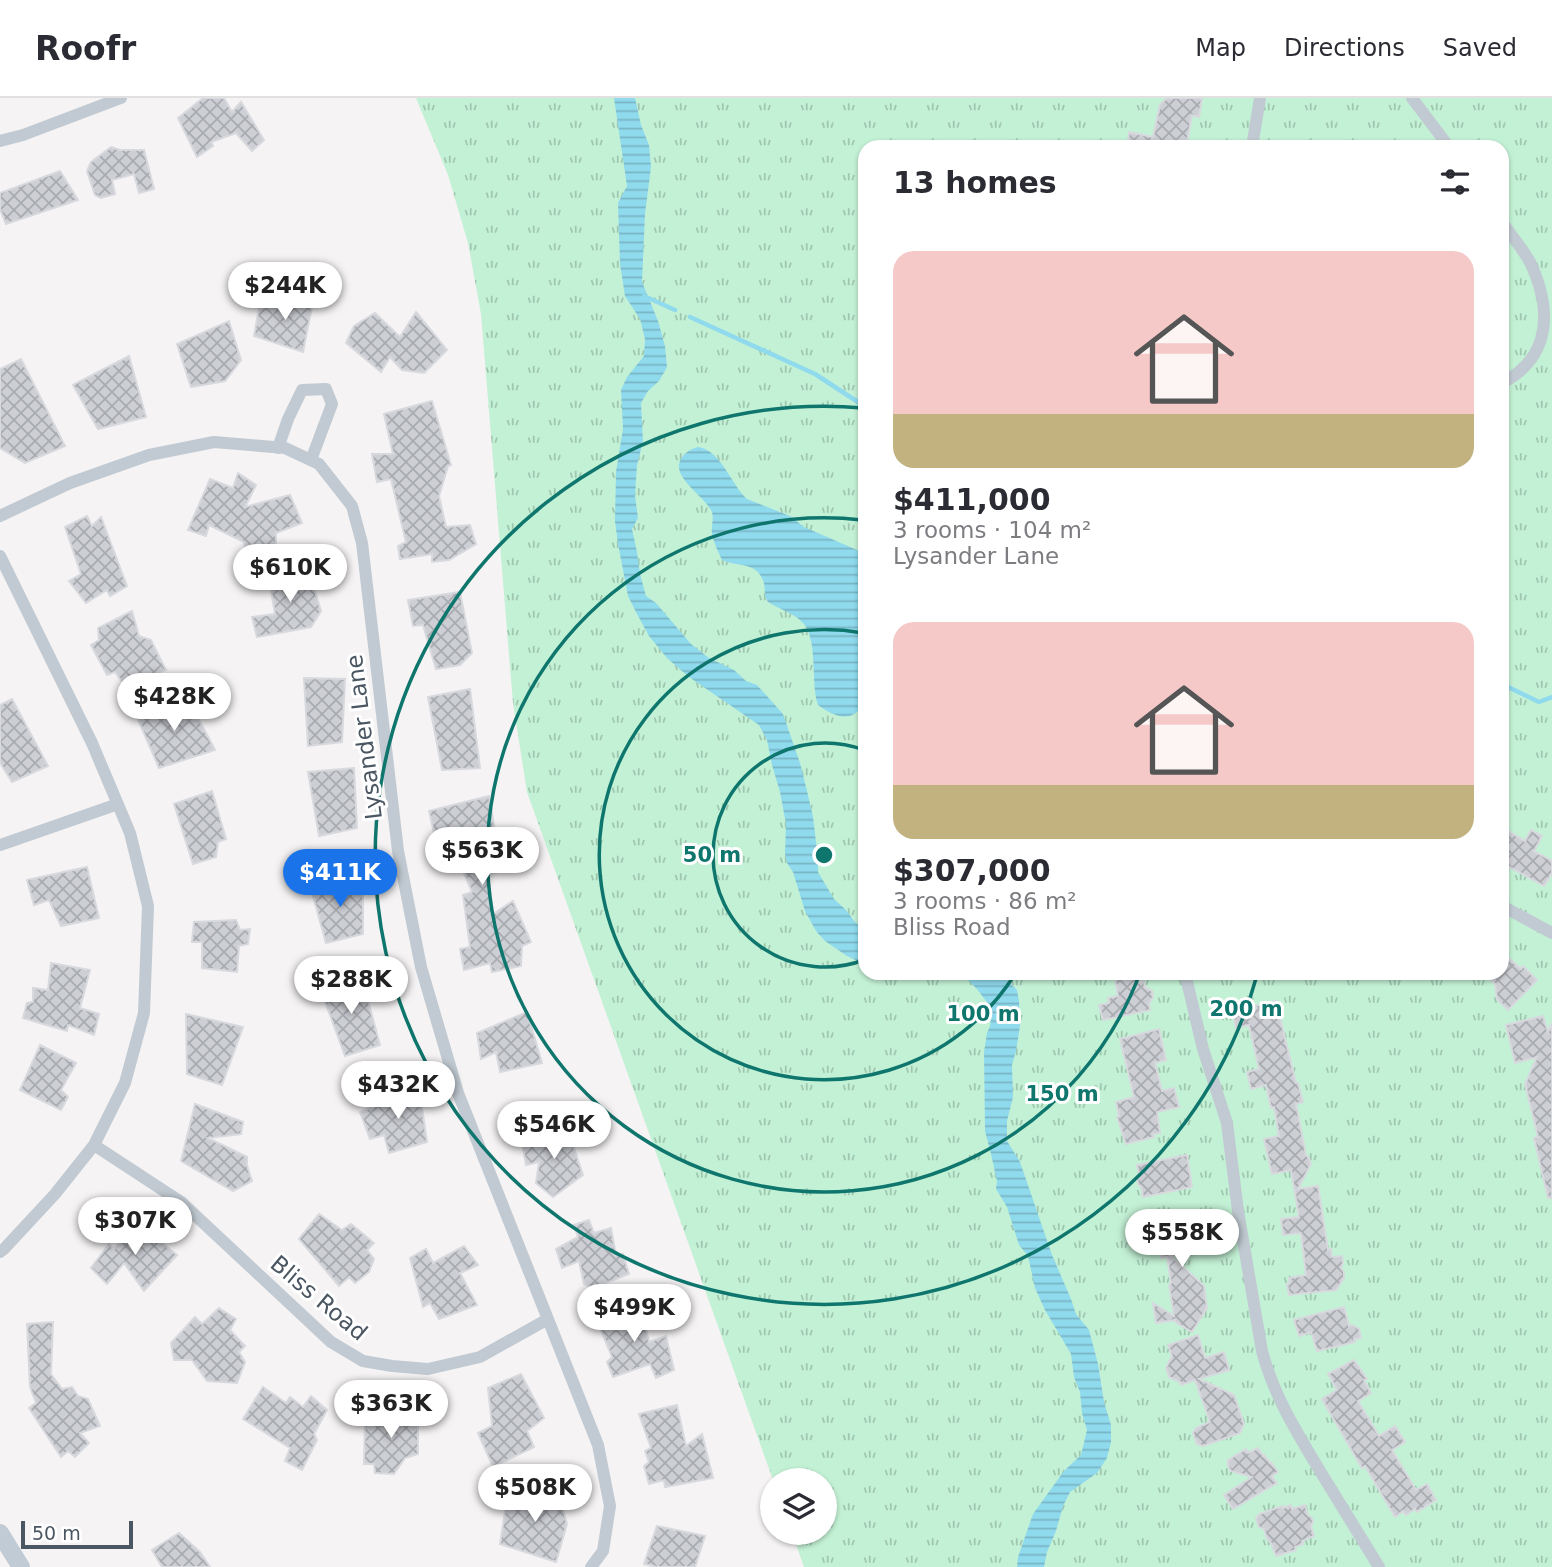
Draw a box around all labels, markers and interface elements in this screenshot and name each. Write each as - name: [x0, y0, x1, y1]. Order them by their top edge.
- text: Roofr: [35, 29, 136, 68]
- text: Map: [1195, 34, 1246, 62]
- text: Directions: [1284, 34, 1405, 62]
- text: Saved: [1443, 34, 1517, 62]
- icon: filters: [1436, 163, 1474, 201]
- text: 13 homes: [893, 165, 1057, 200]
- pin: $244K: [236, 262, 334, 322]
- text: $244K: [244, 272, 326, 298]
- icon: home: [1121, 296, 1247, 422]
- text: $411,000: [893, 482, 1051, 517]
- text: 3 rooms · 104 m²: [893, 517, 1091, 543]
- text: Lysander Lane: [893, 543, 1059, 569]
- pin: $610K: [241, 545, 339, 604]
- text: $610K: [249, 554, 331, 580]
- street label: Lysander Lane: [341, 653, 387, 821]
- icon: home: [1121, 667, 1247, 793]
- pin: $428K: [125, 674, 223, 733]
- text: $428K: [133, 683, 215, 709]
- pin: $563K: [433, 828, 531, 887]
- text: $563K: [441, 837, 523, 863]
- text: 50 m: [683, 843, 741, 867]
- centre of rings: [812, 843, 836, 867]
- pin: $411K: [291, 850, 389, 909]
- text: $307,000: [893, 853, 1051, 888]
- text: $411K: [299, 859, 381, 885]
- text: 3 rooms · 86 m²: [893, 888, 1077, 914]
- text: Bliss Road: [893, 914, 1011, 940]
- pin: $288K: [302, 956, 400, 1016]
- text: $288K: [310, 966, 392, 992]
- text: 200 m: [1209, 997, 1283, 1021]
- text: 100 m: [946, 1002, 1020, 1026]
- pin: $432K: [349, 1062, 447, 1121]
- text: $432K: [357, 1071, 439, 1097]
- text: 150 m: [1025, 1082, 1099, 1106]
- pin: $546K: [505, 1102, 603, 1161]
- text: $546K: [513, 1111, 595, 1137]
- pin: $307K: [86, 1198, 184, 1257]
- text: $307K: [94, 1207, 176, 1233]
- pin: $558K: [1133, 1210, 1231, 1269]
- text: $558K: [1141, 1219, 1223, 1245]
- street label: Bliss Road: [266, 1250, 372, 1346]
- pin: $499K: [585, 1284, 683, 1344]
- text: $499K: [593, 1294, 675, 1320]
- pin: $363K: [342, 1380, 440, 1440]
- text: $363K: [350, 1390, 432, 1416]
- pin: $508K: [486, 1464, 584, 1524]
- map controls: [760, 1468, 837, 1545]
- button: layers: [760, 1468, 837, 1545]
- text: $508K: [494, 1474, 576, 1500]
- scale bar: [21, 1518, 133, 1550]
- text: 50 m: [32, 1522, 81, 1544]

